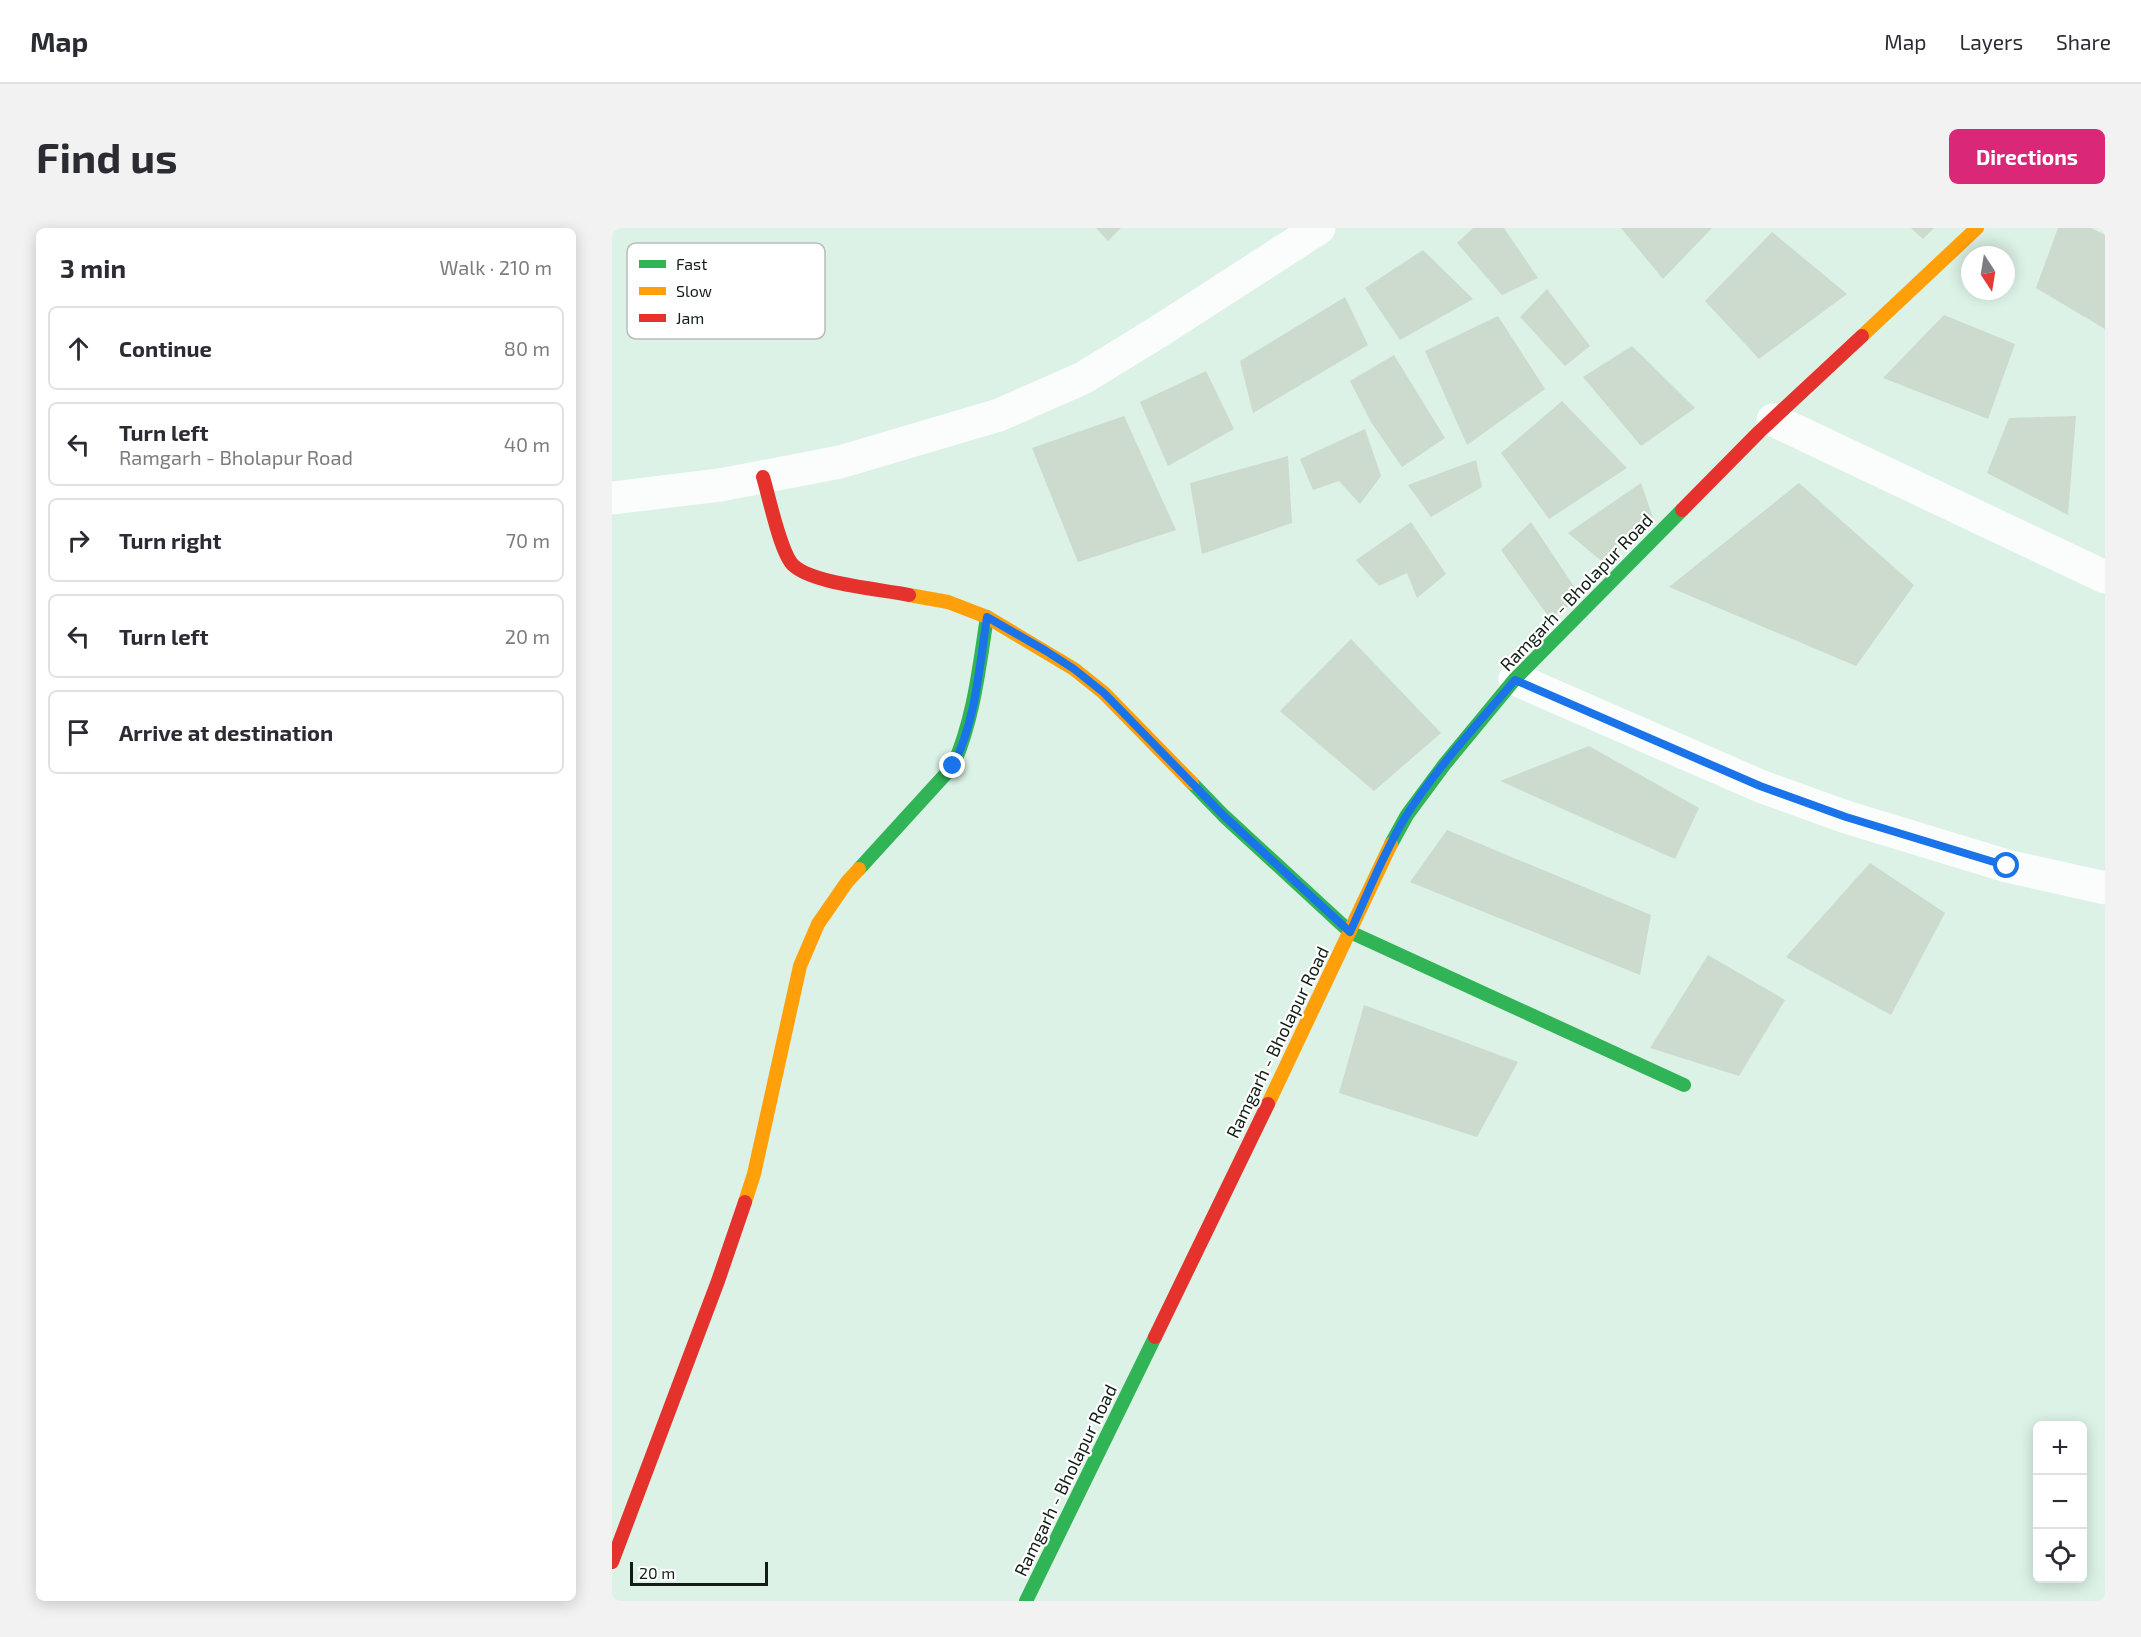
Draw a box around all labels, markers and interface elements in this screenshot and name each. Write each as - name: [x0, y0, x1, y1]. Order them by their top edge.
- text: Map: [30, 24, 88, 58]
- text: Map: [1884, 29, 1926, 54]
- text: Layers: [1959, 29, 2023, 54]
- text: Share: [2056, 29, 2111, 54]
- button: Directions: [1949, 129, 2105, 184]
- text: Find us: [36, 131, 178, 181]
- legend: [627, 243, 825, 339]
- north arrow: [1961, 246, 2015, 300]
- text: 3 min: [60, 252, 126, 283]
- text: Fast: [676, 254, 707, 273]
- text: Walk · 210 m: [440, 255, 552, 279]
- text: Slow: [676, 281, 712, 300]
- text: Jam: [676, 308, 704, 327]
- icon: ahead: [62, 332, 95, 365]
- text: Continue: [119, 335, 212, 361]
- text: 80 m: [504, 336, 550, 360]
- text: Turn left: [119, 419, 208, 445]
- icon: left: [62, 428, 95, 461]
- text: 40 m: [504, 432, 550, 456]
- text: Ramgarh - Bholapur Road: [119, 445, 353, 469]
- street label: Ramgarh - Bholapur Road: [1495, 509, 1657, 675]
- icon: right: [62, 524, 95, 557]
- text: Turn right: [119, 527, 221, 553]
- text: 70 m: [506, 528, 550, 552]
- icon: left: [62, 620, 95, 653]
- text: Turn left: [119, 623, 208, 649]
- text: 20 m: [505, 624, 550, 648]
- icon: arrive: [62, 716, 95, 749]
- text: Arrive at destination: [119, 719, 333, 745]
- route end: [939, 752, 965, 778]
- route start: [1993, 852, 2019, 878]
- street label: Ramgarh - Bholapur Road: [1221, 943, 1333, 1141]
- street label: Ramgarh - Bholapur Road: [1009, 1381, 1121, 1579]
- map controls: [2033, 1421, 2087, 1583]
- button: +: [2033, 1421, 2087, 1475]
- button: −: [2033, 1475, 2087, 1529]
- button: locate: [2033, 1529, 2087, 1583]
- scale bar: [630, 1559, 768, 1586]
- text: 20 m: [639, 1563, 675, 1582]

